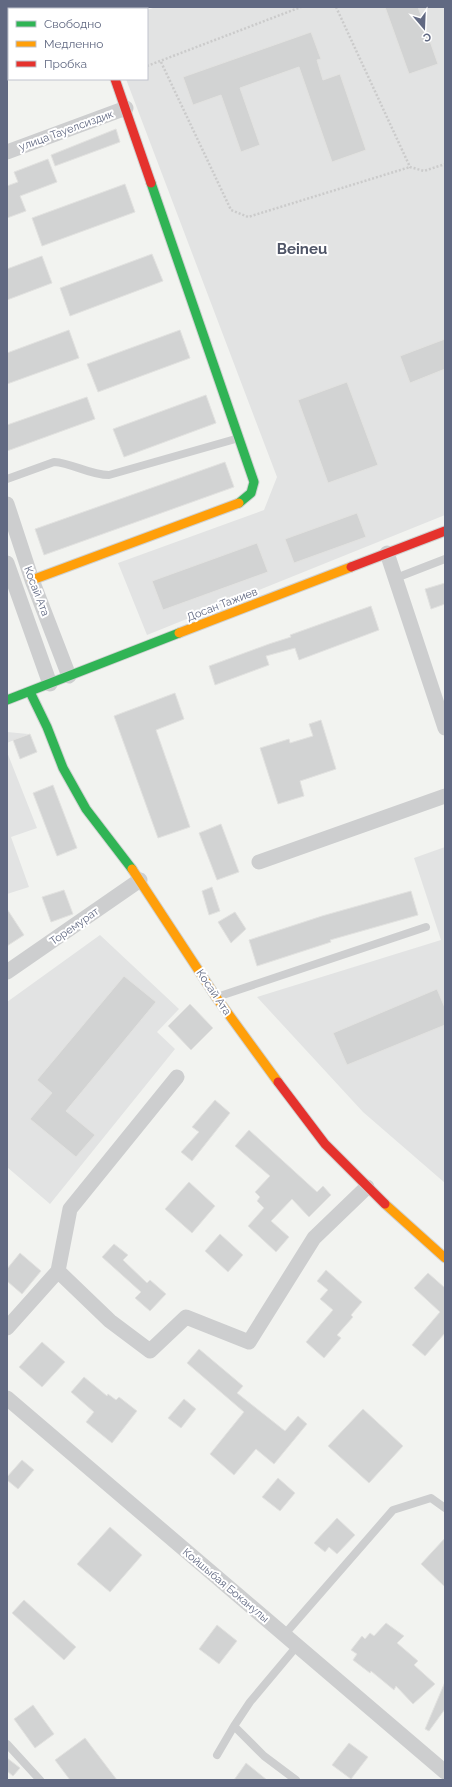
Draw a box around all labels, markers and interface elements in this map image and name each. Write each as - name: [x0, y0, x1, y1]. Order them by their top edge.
- legend: [8, 8, 148, 80]
- north arrow: [404, 8, 444, 48]
- text: Свободно: [44, 17, 101, 31]
- text: С: [421, 30, 433, 45]
- text: Медленно: [44, 37, 103, 51]
- text: Пробка: [44, 57, 87, 71]
- street label: улица Тауелсиздик: [17, 107, 116, 154]
- district label: Beineu: [277, 240, 327, 258]
- street label: Косай Ата: [21, 564, 52, 618]
- street label: Досан Тажиев: [185, 585, 260, 624]
- street label: Торемурат: [47, 904, 102, 948]
- street label: Косай Ата: [194, 967, 234, 1018]
- street label: Койшыбая Боканулы: [180, 1546, 271, 1625]

